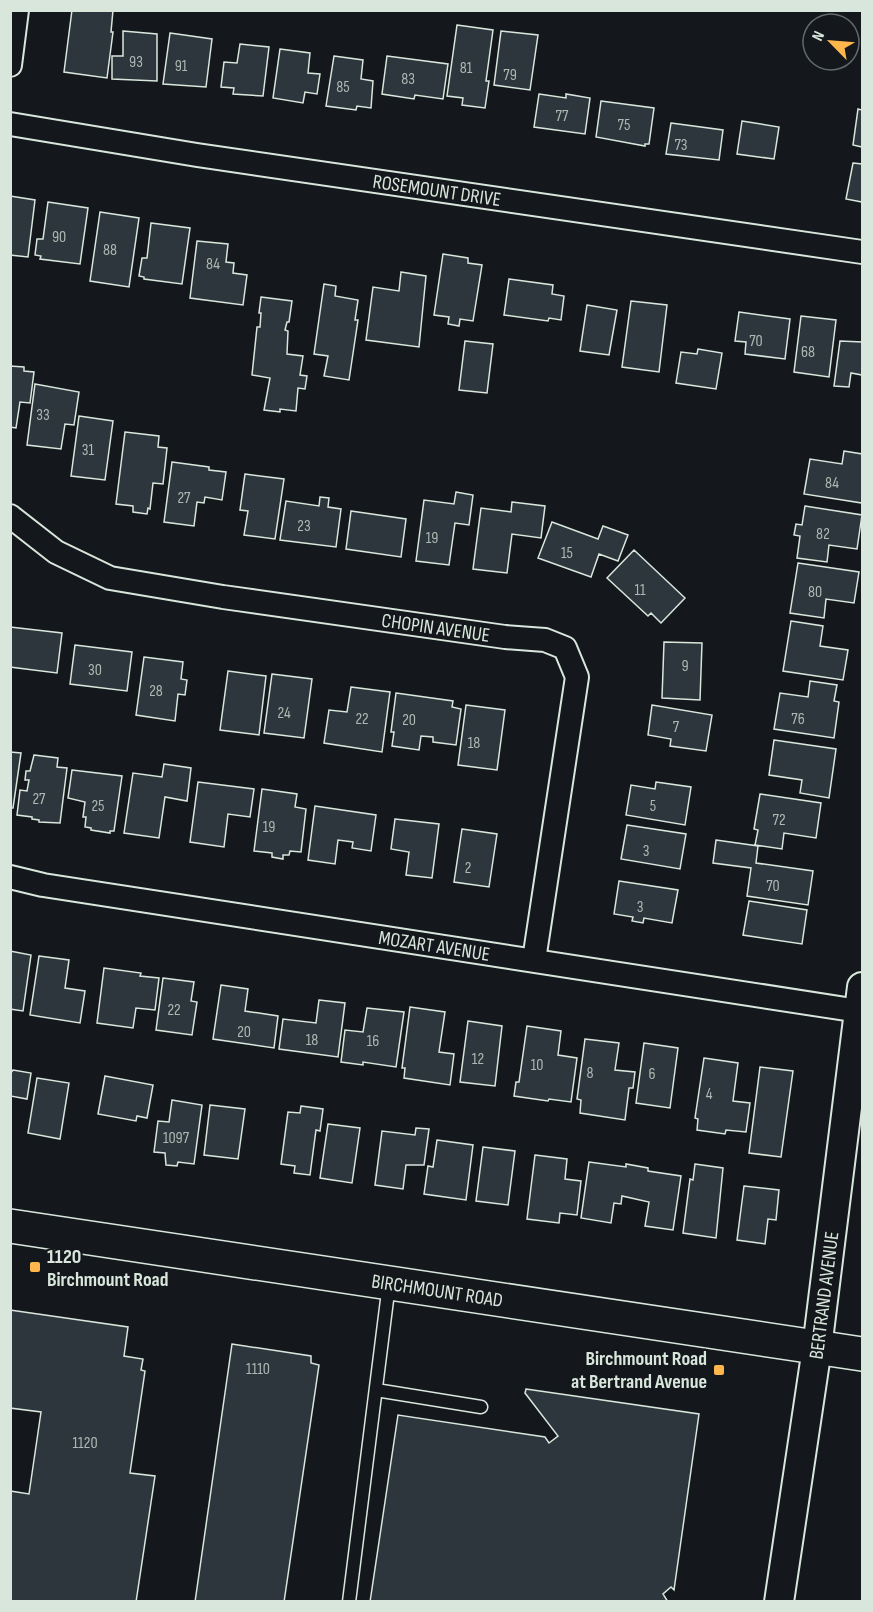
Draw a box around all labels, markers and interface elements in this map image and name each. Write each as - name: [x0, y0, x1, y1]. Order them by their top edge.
- north arrow: [801, 12, 861, 72]
- text: N: [808, 28, 829, 44]
- house number: 93: [129, 53, 143, 72]
- house number: 91: [175, 57, 188, 76]
- house number: 81: [460, 59, 473, 78]
- house number: 79: [503, 66, 517, 85]
- house number: 83: [401, 70, 415, 89]
- house number: 85: [336, 78, 350, 97]
- house number: 77: [556, 107, 569, 126]
- house number: 75: [618, 116, 630, 135]
- house number: 73: [674, 136, 688, 155]
- street label: ROSEMOUNT DRIVE: [371, 170, 502, 212]
- house number: 90: [52, 228, 66, 247]
- house number: 88: [103, 241, 117, 260]
- house number: 84: [206, 255, 220, 274]
- house number: 70: [749, 332, 763, 351]
- house number: 68: [801, 343, 815, 362]
- house number: 33: [36, 406, 50, 425]
- house number: 31: [82, 441, 95, 460]
- house number: 84: [825, 474, 839, 493]
- house number: 27: [177, 489, 191, 508]
- house number: 23: [297, 517, 311, 536]
- house number: 82: [816, 525, 830, 544]
- house number: 19: [426, 529, 438, 548]
- house number: 15: [561, 544, 573, 563]
- house number: 11: [634, 581, 646, 600]
- house number: 80: [808, 583, 822, 602]
- street label: CHOPIN AVENUE: [380, 609, 492, 648]
- house number: 9: [681, 657, 689, 676]
- house number: 30: [88, 661, 102, 680]
- house number: 28: [149, 682, 163, 701]
- house number: 24: [277, 704, 291, 723]
- house number: 22: [355, 710, 369, 729]
- house number: 76: [791, 710, 805, 729]
- house number: 20: [402, 711, 416, 730]
- house number: 7: [673, 718, 680, 737]
- house number: 18: [468, 734, 480, 753]
- house number: 27: [32, 790, 46, 809]
- house number: 25: [91, 797, 105, 816]
- house number: 5: [650, 797, 656, 816]
- house number: 72: [773, 811, 785, 830]
- house number: 19: [263, 818, 275, 837]
- house number: 3: [643, 842, 649, 861]
- house number: 2: [465, 859, 471, 878]
- house number: 70: [766, 877, 780, 896]
- house number: 3: [637, 898, 643, 917]
- street label: MOZART AVENUE: [377, 926, 492, 967]
- house number: 22: [167, 1001, 181, 1020]
- house number: 20: [237, 1023, 251, 1042]
- house number: 18: [306, 1031, 318, 1050]
- house number: 16: [367, 1032, 379, 1051]
- house number: 12: [472, 1050, 484, 1069]
- house number: 10: [531, 1056, 543, 1075]
- house number: 8: [586, 1064, 594, 1083]
- house number: 6: [648, 1065, 656, 1084]
- house number: 4: [706, 1085, 713, 1104]
- house number: 1097: [163, 1129, 190, 1148]
- street label: BERTRAND AVENUE: [804, 1230, 844, 1361]
- place label: 1120 Birchmount Road: [47, 1245, 169, 1292]
- marker: 1120 Birchmount Road: [28, 1260, 42, 1274]
- street label: BIRCHMOUNT ROAD: [370, 1269, 504, 1313]
- place label: Birchmount Road at Bertrand Avenue: [571, 1347, 707, 1394]
- house number: 1110: [246, 1360, 270, 1379]
- marker: Birchmount Road at Bertrand Avenue: [712, 1363, 726, 1377]
- house number: 1120: [72, 1434, 98, 1453]

